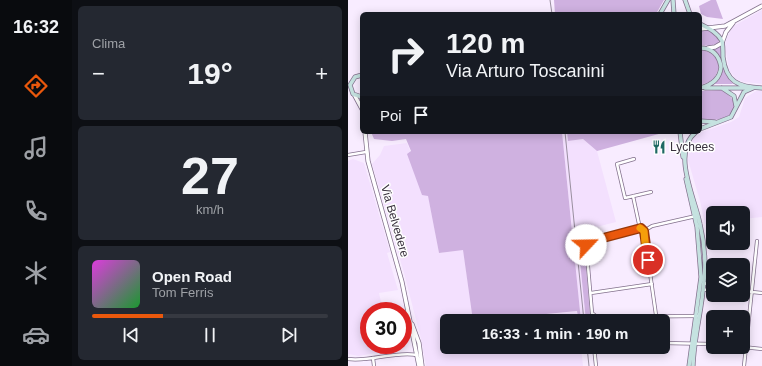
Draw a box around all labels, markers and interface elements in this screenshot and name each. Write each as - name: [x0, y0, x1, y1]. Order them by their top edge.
- text: 16:32: [13, 17, 59, 37]
- icon: right: [380, 28, 432, 80]
- text: 120 m: [446, 28, 525, 59]
- text: Clima: [92, 36, 125, 51]
- text: 19°: [187, 57, 233, 90]
- text: −: [92, 61, 105, 86]
- text: +: [315, 61, 328, 86]
- text: Via Arturo Toscanini: [446, 61, 604, 81]
- icon: directions: [22, 72, 50, 100]
- icon: arrive: [410, 104, 432, 126]
- text: Poi: [380, 107, 402, 124]
- icon: music: [22, 134, 50, 162]
- restaurant icon: Lychees: [651, 139, 667, 155]
- place label: Lychees: [670, 140, 714, 154]
- text: 27: [181, 147, 239, 205]
- street label: Via Belvedere: [378, 183, 412, 259]
- icon: phone: [22, 197, 50, 225]
- text: km/h: [196, 202, 224, 217]
- map controls: [706, 206, 750, 354]
- button: sound: [706, 206, 750, 250]
- position arrow: [565, 224, 607, 266]
- pin: [631, 243, 665, 277]
- icon: arrive: [637, 249, 659, 271]
- button: layers: [706, 258, 750, 302]
- icon: climate: [22, 259, 50, 287]
- text: Open Road: [152, 268, 232, 285]
- text: Tom Ferris: [152, 285, 213, 300]
- speed limit sign: 30: [360, 302, 412, 354]
- button: +: [706, 310, 750, 354]
- icon: car: [22, 321, 50, 349]
- icon: previous: [120, 324, 142, 346]
- icon: pause: [199, 324, 221, 346]
- icon: next: [278, 324, 300, 346]
- text: 16:33 · 1 min · 190 m: [482, 325, 628, 342]

